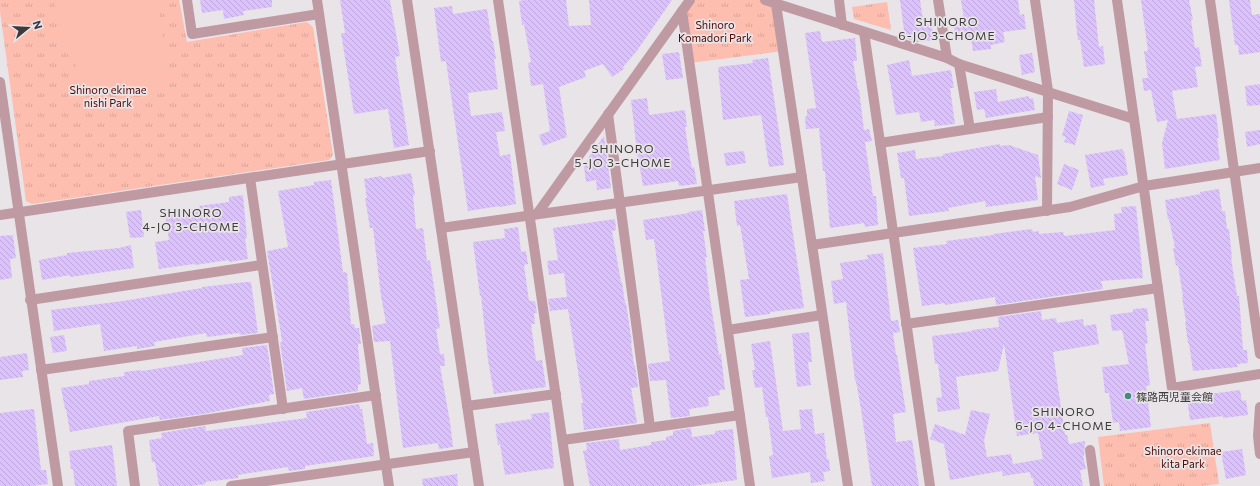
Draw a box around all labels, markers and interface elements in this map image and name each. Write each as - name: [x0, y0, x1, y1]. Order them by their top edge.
- north arrow: [8, 8, 48, 48]
- district label: SHINORO 6-JO 3-CHOME: [898, 14, 996, 43]
- park label: Shinoro Komadori Park: [678, 18, 752, 44]
- text: N: [31, 19, 45, 31]
- park label: Shinoro ekimae nishi Park: [69, 83, 147, 109]
- district label: SHINORO 5-JO 3-CHOME: [575, 141, 671, 170]
- district label: SHINORO 4-JO 3-CHOME: [142, 205, 240, 234]
- place label: 篠路西児童会館: [1136, 390, 1213, 403]
- marker: 篠路西児童会館: [1123, 391, 1133, 401]
- district label: SHINORO 6-JO 4-CHOME: [1015, 404, 1113, 433]
- park label: Shinoro ekimae kita Park: [1144, 444, 1222, 470]

